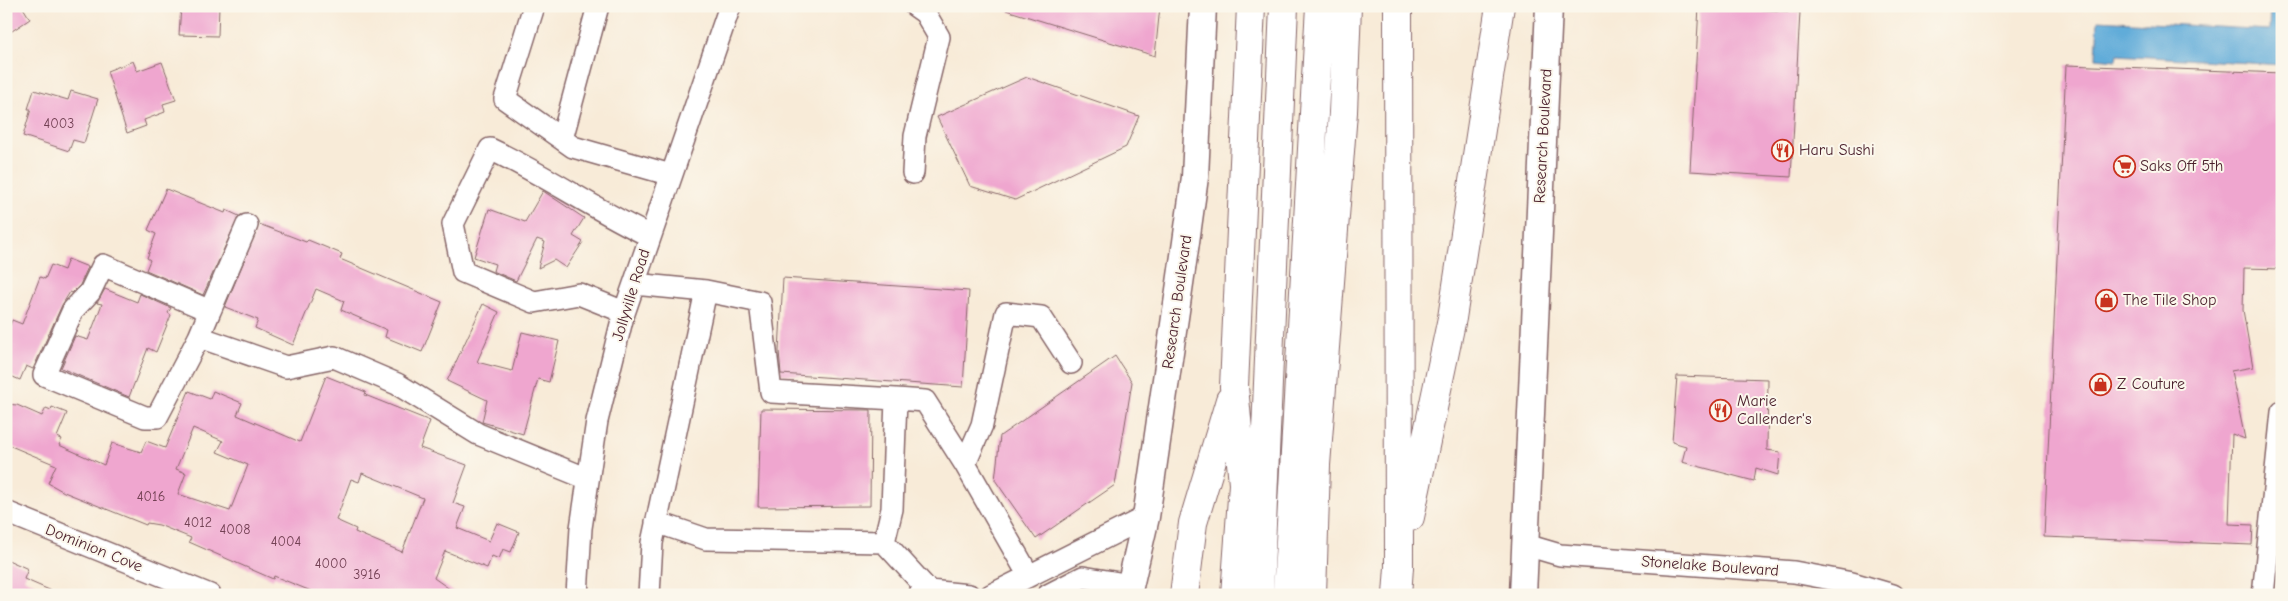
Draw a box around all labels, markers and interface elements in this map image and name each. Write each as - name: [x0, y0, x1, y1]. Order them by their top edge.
- street label: Research Boulevard: [1530, 68, 1556, 204]
- house number: 4003: [44, 115, 74, 132]
- restaurant icon: Haru Sushi: [1771, 138, 1795, 162]
- place label: Haru Sushi: [1799, 141, 1875, 159]
- supermarket icon: Saks Off 5th: [2112, 154, 2136, 178]
- place label: Saks Off 5th: [2140, 157, 2223, 175]
- street label: Research Boulevard: [1159, 234, 1195, 370]
- street label: Jollyville Road: [608, 247, 654, 343]
- shop icon: The Tile Shop: [2095, 288, 2119, 312]
- place label: The Tile Shop: [2123, 291, 2217, 309]
- shop icon: Z Couture: [2089, 372, 2113, 396]
- place label: Z Couture: [2117, 375, 2185, 393]
- place label: Marie Callender's: [1737, 392, 1812, 428]
- restaurant icon: Marie Callender's: [1709, 398, 1733, 422]
- house number: 4016: [137, 488, 165, 505]
- house number: 4012: [184, 514, 212, 531]
- street label: Dominion Cove: [43, 520, 145, 576]
- house number: 4008: [219, 521, 251, 538]
- house number: 4004: [271, 533, 302, 550]
- street label: Stonelake Boulevard: [1641, 552, 1779, 580]
- house number: 4000: [315, 555, 347, 572]
- house number: 3916: [353, 566, 381, 583]

